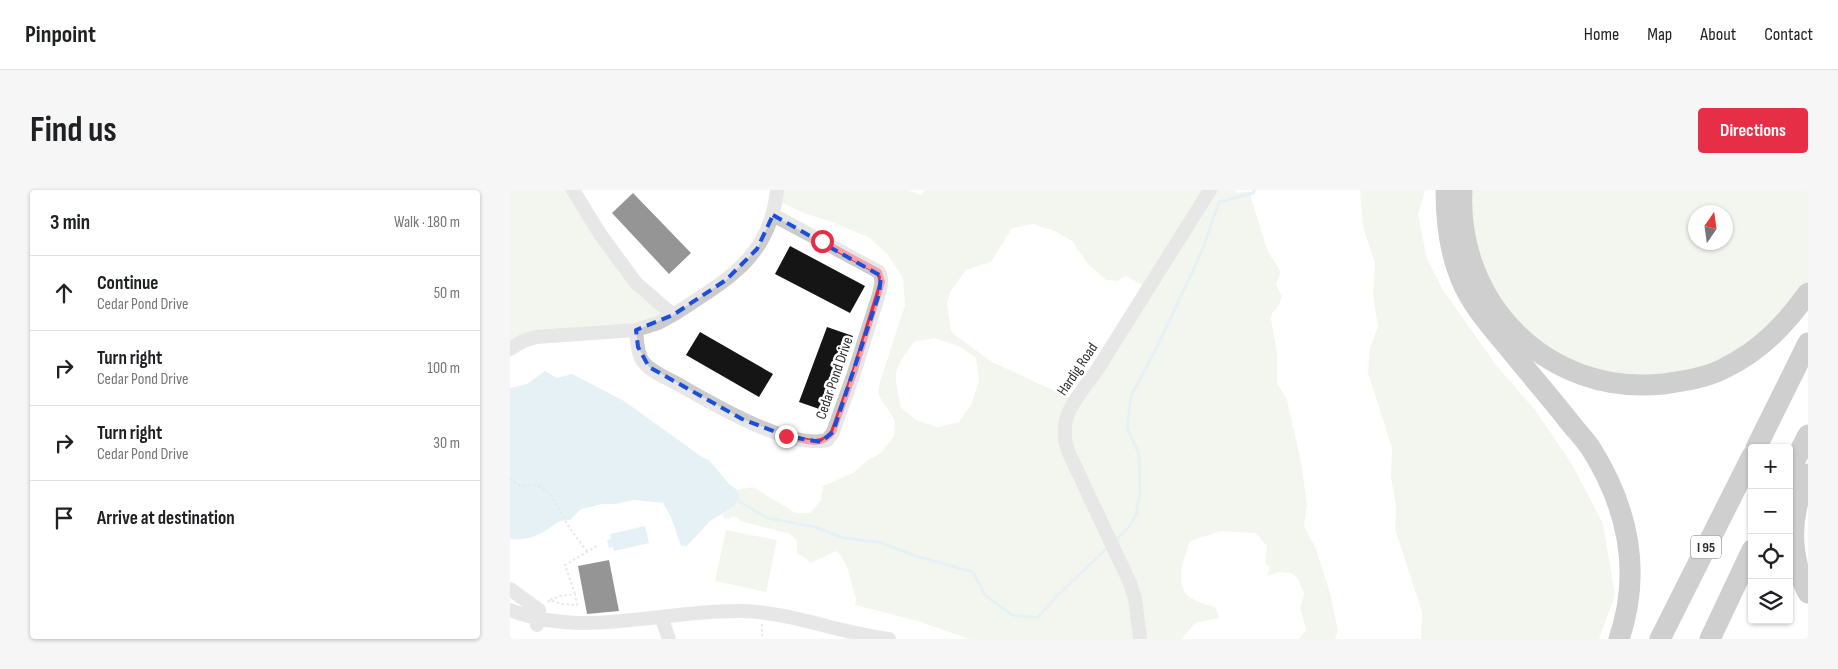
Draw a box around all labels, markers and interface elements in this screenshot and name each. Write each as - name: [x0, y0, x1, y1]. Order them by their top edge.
- text: Pinpoint: [25, 20, 96, 49]
- text: Home: [1584, 24, 1619, 45]
- text: Map: [1647, 24, 1672, 45]
- text: About: [1700, 24, 1736, 45]
- text: Contact: [1764, 24, 1813, 45]
- button: Directions: [1698, 108, 1808, 153]
- text: Find us: [30, 109, 117, 152]
- north arrow: [1688, 205, 1733, 250]
- text: 3 min: [50, 210, 90, 235]
- text: Walk · 180 m: [394, 213, 460, 232]
- route start: [811, 230, 834, 253]
- text: Continue: [97, 272, 158, 295]
- icon: ahead: [50, 279, 78, 307]
- text: 50 m: [434, 284, 460, 303]
- text: Cedar Pond Drive: [97, 295, 188, 314]
- street label: Cedar Pond Drive: [812, 335, 857, 422]
- street label: Hardig Road: [1053, 339, 1102, 399]
- text: Turn right: [97, 347, 162, 370]
- icon: right: [50, 354, 78, 382]
- text: 100 m: [427, 359, 460, 378]
- text: Cedar Pond Drive: [97, 370, 188, 389]
- text: Turn right: [97, 422, 162, 445]
- route end: [775, 425, 798, 448]
- icon: right: [50, 429, 78, 457]
- text: 30 m: [433, 434, 460, 453]
- map controls: [1748, 444, 1793, 624]
- button: +: [1748, 444, 1793, 489]
- text: Cedar Pond Drive: [97, 445, 188, 464]
- button: −: [1748, 489, 1793, 534]
- icon: arrive: [50, 504, 78, 532]
- text: Arrive at destination: [97, 507, 235, 530]
- button: locate: [1748, 534, 1793, 579]
- road number: I 95: [1691, 536, 1721, 558]
- button: layers: [1748, 579, 1793, 624]

